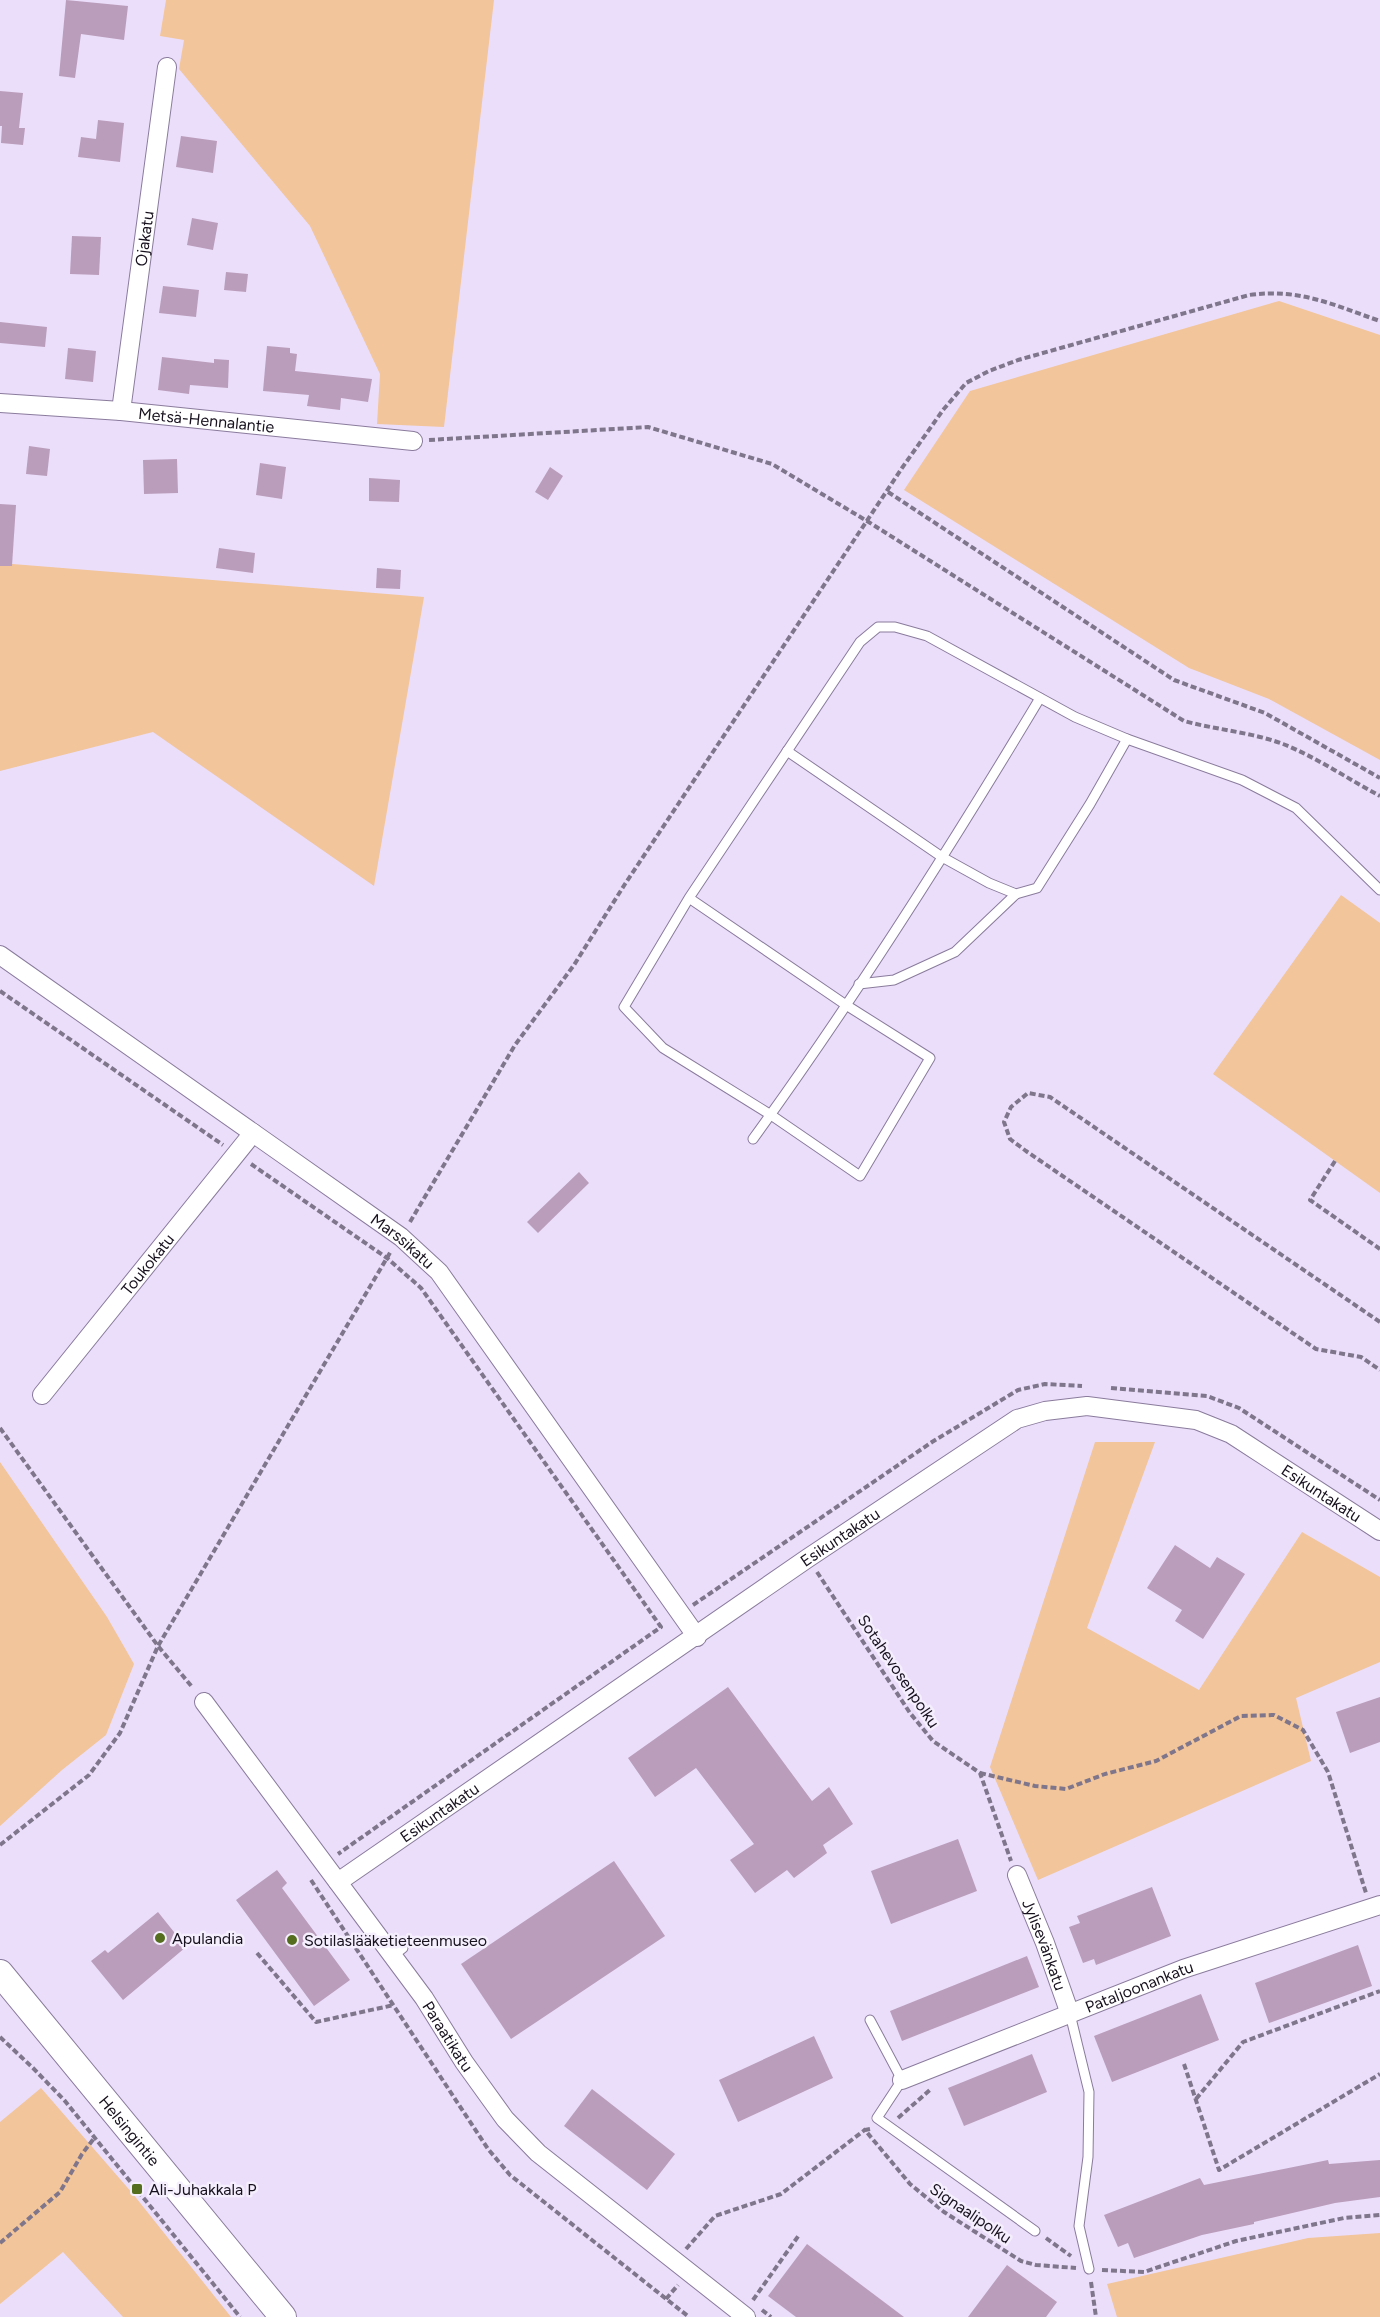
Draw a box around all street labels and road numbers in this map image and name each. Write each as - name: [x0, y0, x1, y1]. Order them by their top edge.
- street label: Ojakatu: [131, 210, 158, 267]
- street label: Metsä-Hennalantie: [137, 404, 275, 437]
- street label: Marssikatu: [367, 1210, 438, 1273]
- street label: Toukokatu: [117, 1230, 178, 1299]
- street label: Esikuntakatu: [1278, 1461, 1365, 1526]
- street label: Esikuntakatu: [797, 1504, 883, 1570]
- street label: Sotahevosenpolku: [854, 1611, 943, 1731]
- street label: Esikuntakatu: [397, 1779, 483, 1846]
- street label: Jylisevänkatu: [1018, 1896, 1070, 1993]
- street label: Pataljoonankatu: [1083, 1957, 1196, 2017]
- street label: Paraatikatu: [418, 1998, 477, 2076]
- street label: Helsingintie: [95, 2092, 164, 2170]
- street label: Signaalipolku: [926, 2179, 1015, 2248]

